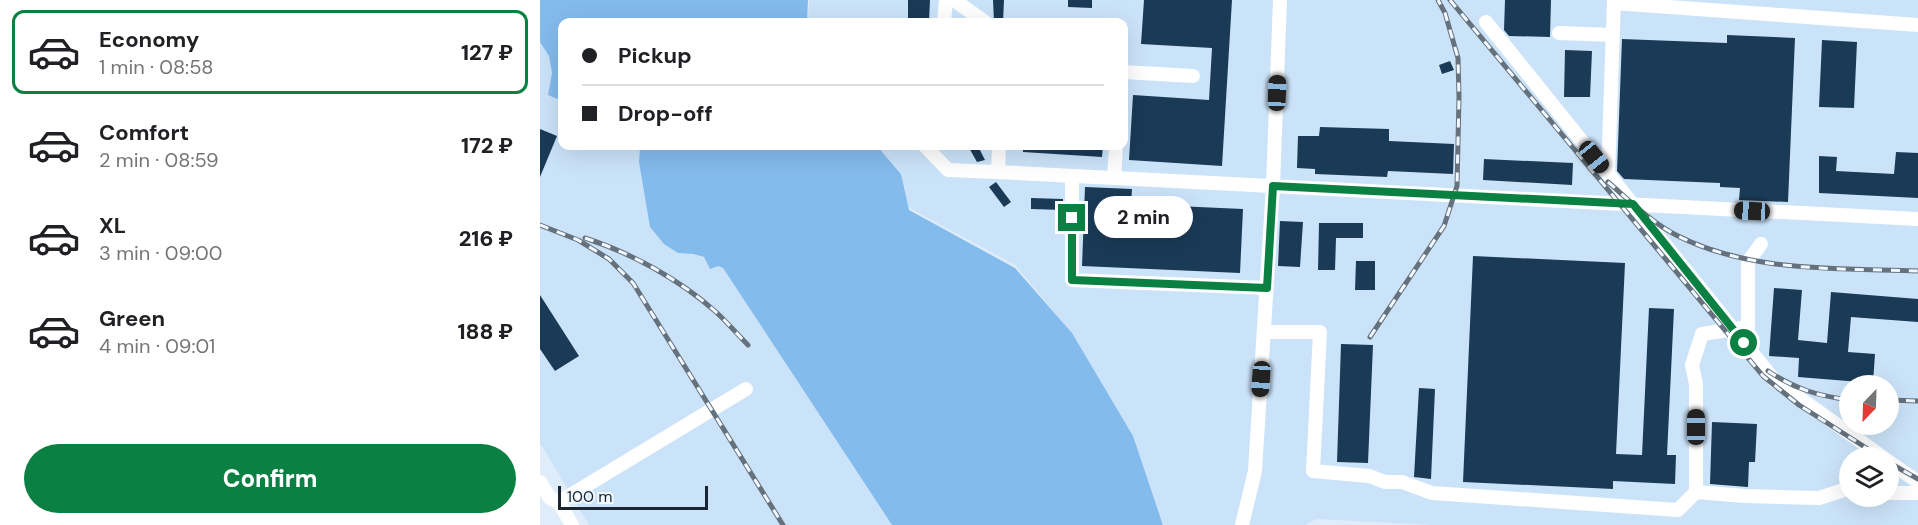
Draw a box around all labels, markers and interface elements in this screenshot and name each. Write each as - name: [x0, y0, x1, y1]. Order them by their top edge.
- icon: car: [27, 25, 81, 79]
- text: Economy: [99, 25, 199, 54]
- text: 127 ₽: [461, 38, 513, 67]
- text: Pickup: [618, 41, 692, 70]
- text: 1 min · 08:58: [99, 54, 214, 80]
- car: [1267, 75, 1287, 111]
- text: Drop-off: [618, 99, 713, 128]
- icon: car: [27, 118, 81, 172]
- text: Comfort: [99, 118, 189, 147]
- text: 172 ₽: [461, 131, 513, 160]
- car: [1576, 137, 1612, 177]
- text: 2 min · 08:59: [99, 147, 219, 173]
- callout: 2 min: [1093, 197, 1192, 239]
- car: [1734, 201, 1770, 221]
- route end: [1058, 204, 1085, 231]
- text: 2 min: [1117, 204, 1170, 230]
- icon: car: [27, 211, 81, 265]
- text: XL: [99, 211, 126, 240]
- text: 216 ₽: [459, 224, 513, 253]
- text: 3 min · 09:00: [99, 240, 222, 266]
- icon: car: [27, 304, 81, 358]
- text: Green: [99, 304, 165, 333]
- text: 188 ₽: [457, 317, 513, 346]
- route start: [1730, 329, 1757, 356]
- text: 4 min · 09:01: [99, 333, 215, 359]
- car: [1251, 360, 1271, 398]
- north arrow: [1839, 375, 1899, 435]
- map controls: [1839, 375, 1899, 507]
- car: [1687, 409, 1705, 445]
- button: Confirm: [24, 444, 516, 513]
- button: layers: [1839, 447, 1899, 507]
- scale bar: [558, 483, 708, 510]
- text: 100 m: [567, 486, 612, 507]

